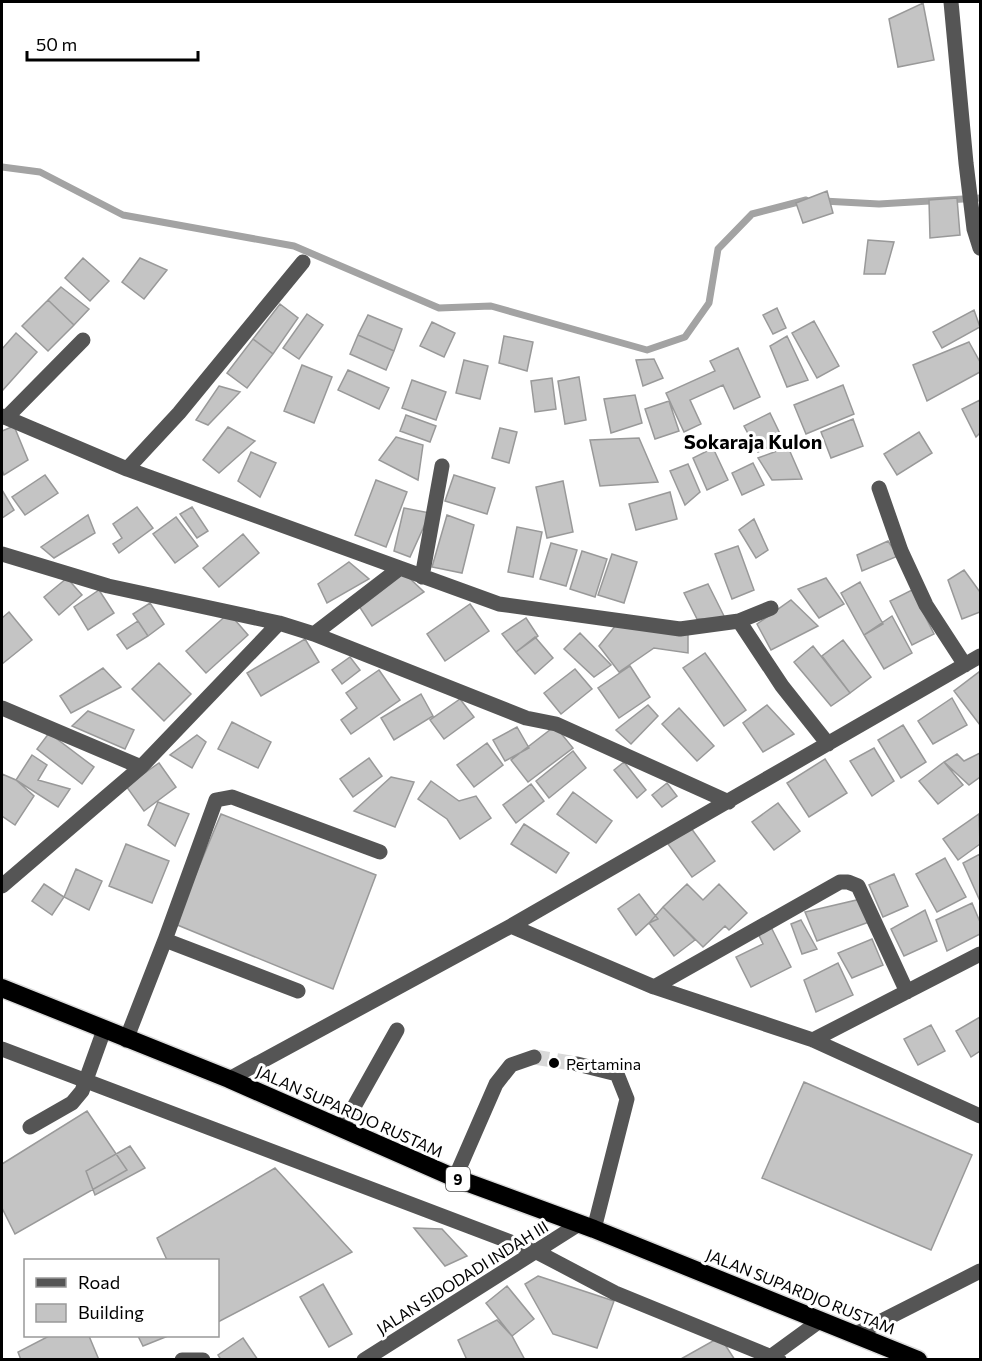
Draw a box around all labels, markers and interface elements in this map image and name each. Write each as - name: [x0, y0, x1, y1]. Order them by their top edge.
- scale bar: [27, 24, 198, 62]
- text: 50 m: [36, 33, 77, 55]
- district label: Sokaraja Kulon: [684, 429, 822, 453]
- place label: Pertamina: [566, 1054, 641, 1073]
- marker: Pertamina: [547, 1056, 561, 1070]
- street label: JALAN SUPARDJO RUSTAM: [254, 1061, 446, 1161]
- road number: 9: [446, 1167, 470, 1191]
- street label: JALAN SIDODADI INDAH III: [373, 1216, 551, 1338]
- street label: JALAN SUPARDJO RUSTAM: [704, 1244, 898, 1338]
- legend: [24, 1259, 219, 1337]
- text: Road: [78, 1271, 120, 1293]
- text: Building: [78, 1301, 144, 1323]

